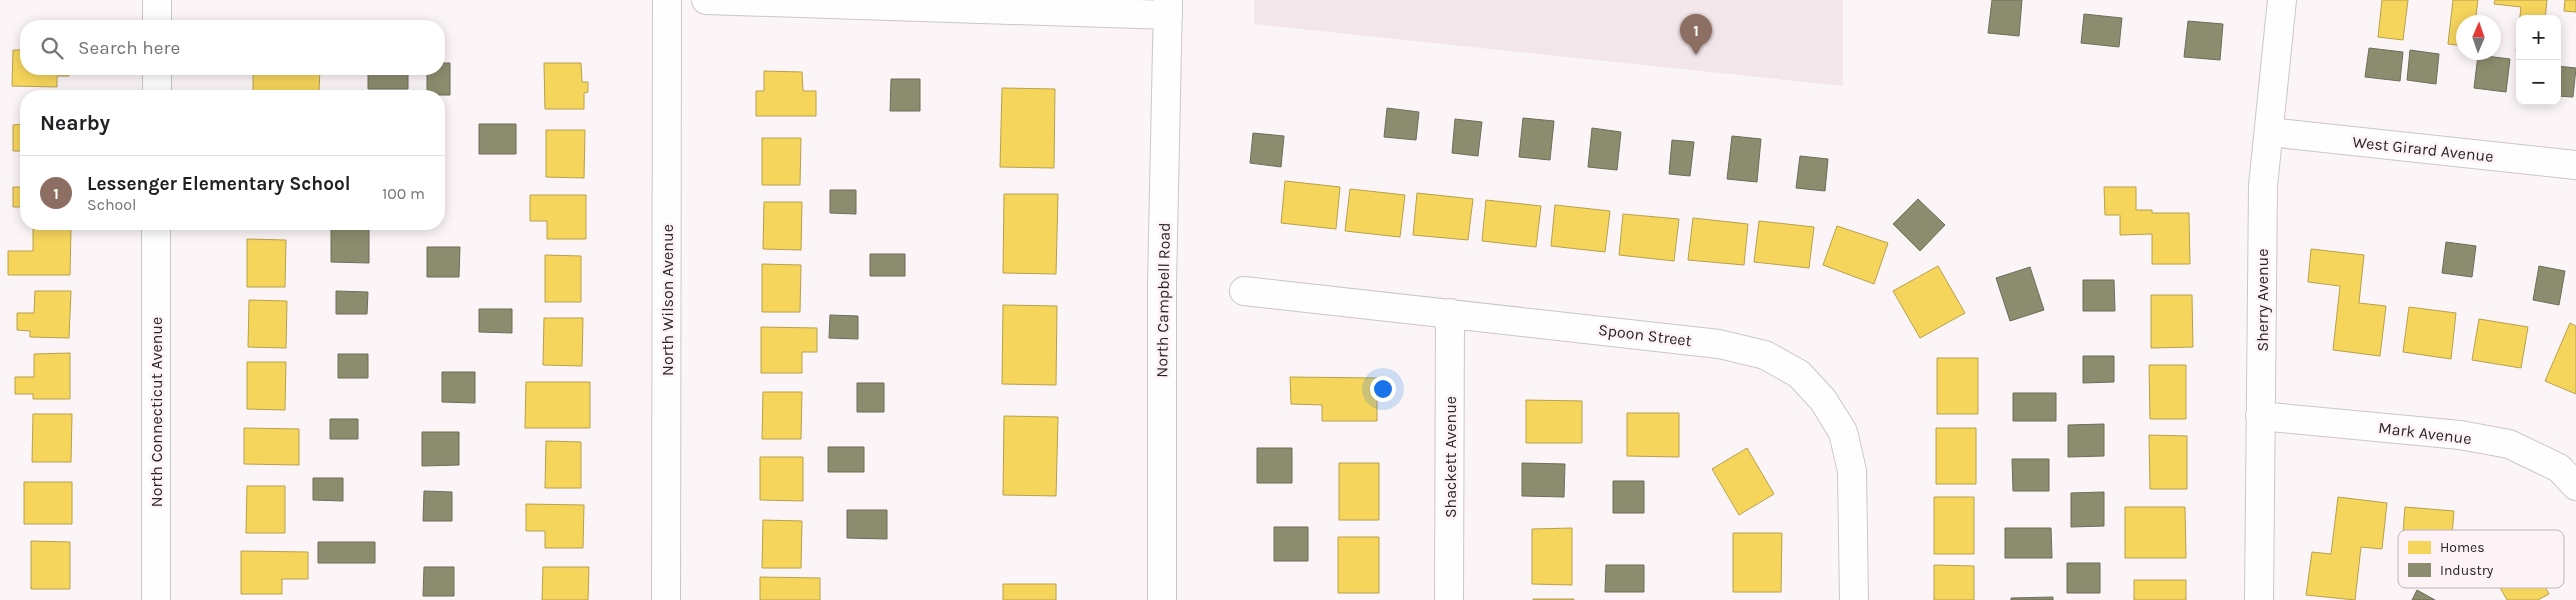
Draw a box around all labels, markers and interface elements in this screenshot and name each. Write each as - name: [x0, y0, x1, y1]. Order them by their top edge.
- pin: 1: [1680, 14, 1712, 55]
- north arrow: [2456, 15, 2501, 60]
- map controls: [2516, 15, 2561, 105]
- button: +: [2516, 15, 2561, 60]
- search box: [20, 20, 445, 75]
- icon: search: [38, 34, 66, 62]
- text: Search here: [78, 37, 180, 59]
- button: −: [2516, 60, 2561, 105]
- text: Nearby: [40, 111, 110, 135]
- street label: West Girard Avenue: [2352, 132, 2494, 166]
- text: Lessenger Elementary School: [87, 173, 350, 195]
- text: 1: [53, 184, 59, 203]
- text: 100 m: [382, 184, 425, 203]
- text: School: [87, 195, 137, 214]
- street label: North Campbell Road: [1152, 222, 1174, 378]
- street label: North Wilson Avenue: [658, 224, 677, 376]
- street label: Sherry Avenue: [2253, 248, 2272, 352]
- street label: North Connecticut Avenue: [147, 317, 166, 507]
- street label: Spoon Street: [1597, 320, 1693, 350]
- your location: [1370, 376, 1396, 402]
- street label: Shackett Avenue: [1441, 396, 1460, 518]
- street label: Mark Avenue: [2377, 418, 2473, 448]
- legend: [2398, 530, 2564, 588]
- text: Homes: [2440, 539, 2485, 556]
- text: Industry: [2440, 562, 2494, 579]

